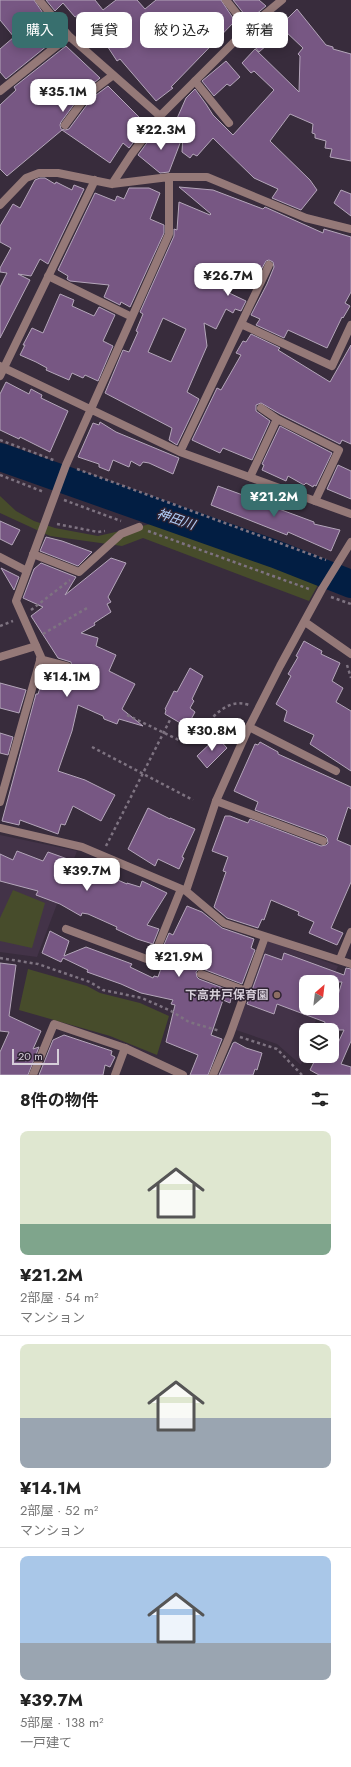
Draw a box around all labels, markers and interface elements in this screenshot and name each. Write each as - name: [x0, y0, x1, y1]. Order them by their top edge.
- chip: 購入: [12, 12, 68, 48]
- chip: 賃貸: [76, 12, 132, 48]
- chip: 絞り込み: [140, 12, 224, 48]
- chip: 新着: [232, 12, 288, 48]
- pin: ¥35.1M: [30, 79, 96, 113]
- text: ¥35.1M: [39, 82, 87, 101]
- pin: ¥22.3M: [128, 117, 194, 151]
- text: ¥22.3M: [136, 120, 186, 139]
- pin: ¥26.7M: [195, 263, 261, 297]
- text: ¥26.7M: [203, 266, 253, 285]
- pin: ¥21.2M: [241, 484, 307, 518]
- text: ¥21.2M: [250, 487, 298, 506]
- water label: 神田川: [154, 504, 199, 535]
- pin: ¥14.1M: [34, 664, 100, 698]
- text: ¥14.1M: [44, 667, 90, 686]
- pin: ¥30.8M: [179, 718, 245, 752]
- text: ¥30.8M: [187, 721, 237, 740]
- pin: ¥39.7M: [54, 858, 120, 892]
- text: ¥39.7M: [63, 861, 111, 880]
- pin: ¥21.9M: [146, 944, 212, 978]
- text: ¥21.9M: [155, 947, 203, 966]
- north arrow: [299, 975, 339, 1015]
- map controls: [299, 975, 339, 1063]
- place label: 下高井戸保育園: [185, 986, 269, 1004]
- marker: 下高井戸保育園: [272, 990, 282, 1000]
- button: layers: [299, 1023, 339, 1063]
- scale bar: [12, 1047, 59, 1066]
- text: 20 m: [18, 1048, 43, 1064]
- text: 8件の物件: [20, 1088, 99, 1112]
- icon: filters: [309, 1088, 331, 1110]
- icon: home: [140, 1157, 212, 1229]
- text: ¥21.2M: [20, 1263, 83, 1287]
- text: 2部屋 · 54 m²: [20, 1288, 99, 1307]
- text: マンション: [20, 1308, 85, 1327]
- icon: home: [140, 1370, 212, 1442]
- text: ¥14.1M: [20, 1476, 81, 1500]
- text: 2部屋 · 52 m²: [20, 1501, 98, 1520]
- text: マンション: [20, 1521, 85, 1540]
- icon: home: [140, 1582, 212, 1654]
- text: ¥39.7M: [20, 1688, 83, 1712]
- text: 5部屋 · 138 m²: [20, 1713, 104, 1732]
- text: 一戸建て: [20, 1733, 72, 1752]

